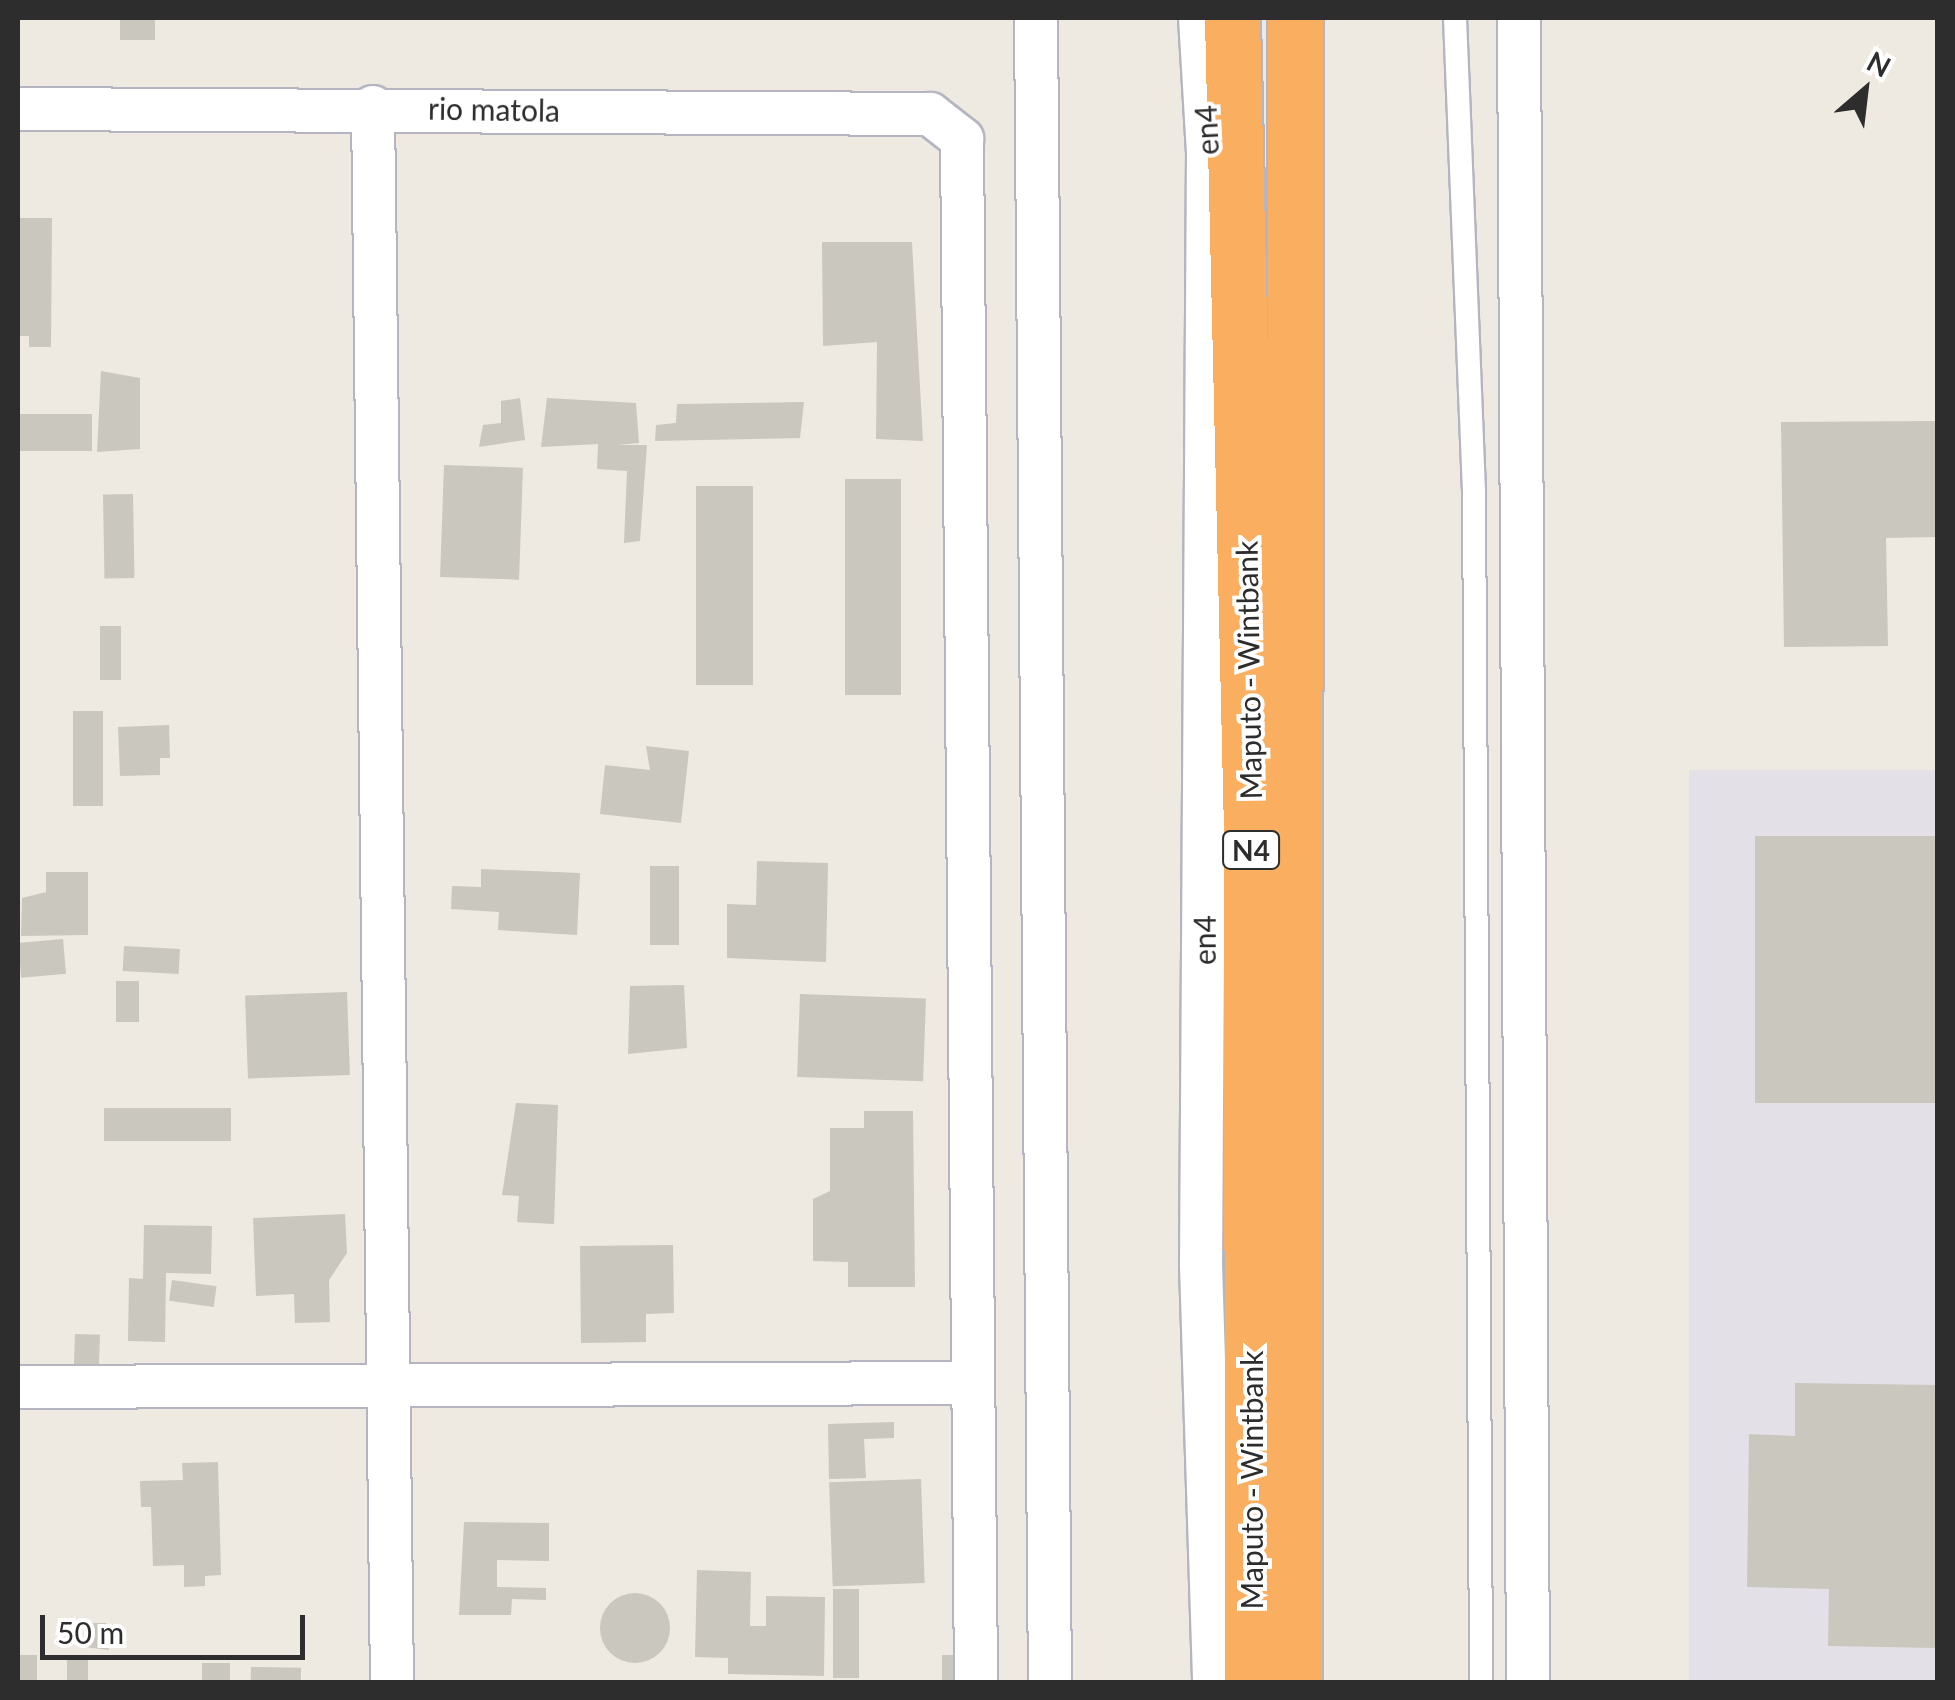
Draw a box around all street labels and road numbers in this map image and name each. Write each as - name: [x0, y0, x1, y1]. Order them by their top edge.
- street label: rio matola: [428, 90, 560, 128]
- street label: en4: [1187, 104, 1225, 156]
- street label: Maputo - Wintbank: [1228, 540, 1268, 800]
- road number: N4: [1221, 827, 1281, 873]
- street label: en4: [1186, 915, 1222, 965]
- street label: Maputo - Wintbank: [1233, 1350, 1269, 1610]

